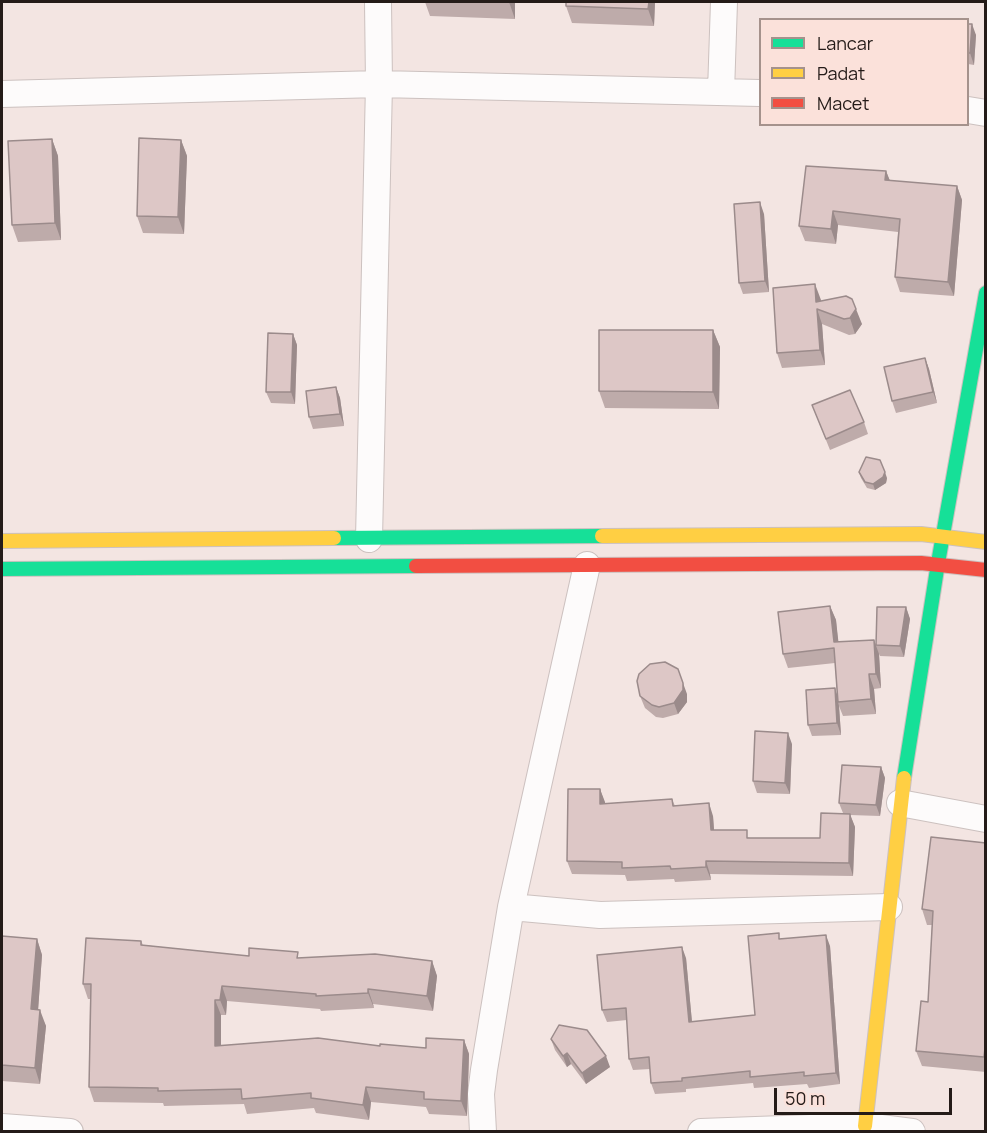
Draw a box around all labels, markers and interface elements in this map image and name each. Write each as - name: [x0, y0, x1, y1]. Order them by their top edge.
- legend: [759, 18, 969, 126]
- text: Lancar: [817, 31, 873, 55]
- text: Padat: [817, 61, 865, 85]
- text: Macet: [817, 91, 870, 115]
- scale bar: [777, 1076, 956, 1114]
- text: 50 m: [785, 1086, 825, 1110]

